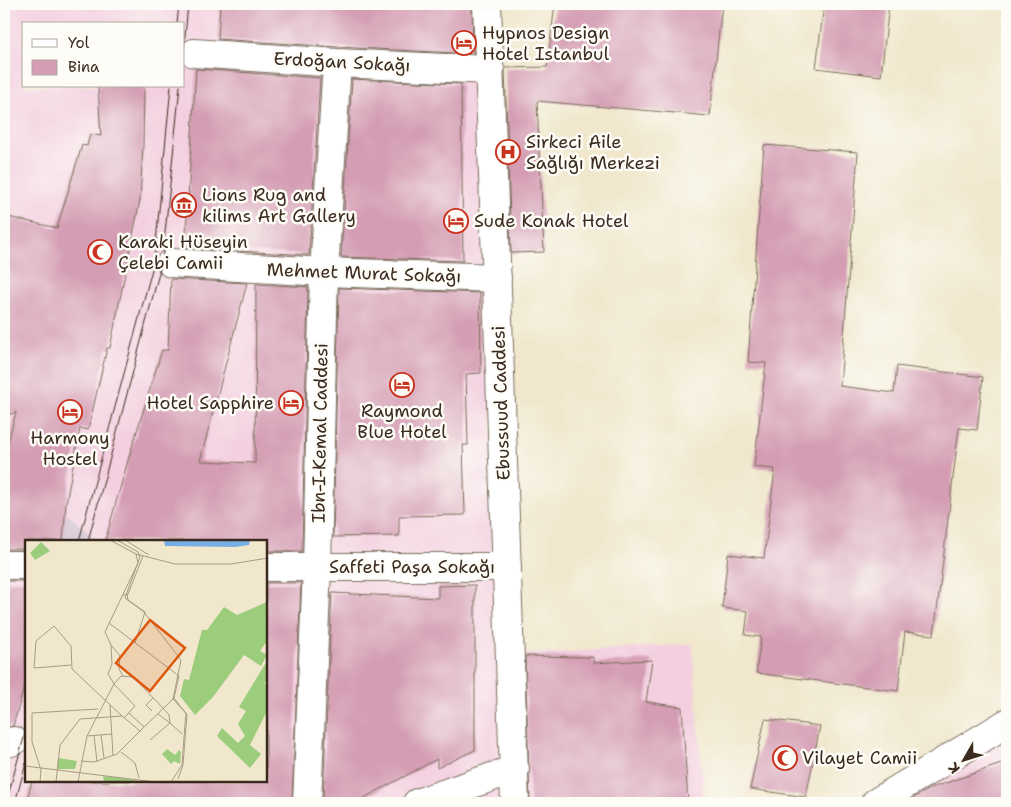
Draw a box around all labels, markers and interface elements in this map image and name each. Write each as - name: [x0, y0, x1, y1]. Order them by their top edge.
- place label: Hypnos Design Hotel Istanbul: [482, 21, 610, 66]
- legend: [22, 22, 185, 88]
- hotel icon: Hypnos Design Hotel Istanbul: [451, 30, 477, 56]
- text: Yol: [68, 33, 90, 53]
- street label: Erdoğan Sokağı: [273, 46, 411, 78]
- text: Bina: [68, 57, 100, 77]
- place label: Sirkeci Aile Sağlığı Merkezi: [526, 130, 660, 175]
- hospital icon: Sirkeci Aile Sağlığı Merkezi: [495, 139, 521, 165]
- place label: Lions Rug and kilims Art Gallery: [202, 183, 356, 228]
- museum icon: Lions Rug and kilims Art Gallery: [171, 192, 197, 218]
- hotel icon: Sude Konak Hotel: [443, 208, 469, 234]
- place label: Sude Konak Hotel: [474, 209, 629, 233]
- place label: Karaki Hüseyin Çelebi Camii: [118, 230, 248, 275]
- mosque icon: Karaki Hüseyin Çelebi Camii: [87, 239, 113, 265]
- street label: Mehmet Murat Sokağı: [266, 258, 462, 288]
- street label: Ebussuud Caddesi: [486, 325, 516, 481]
- street label: Ibn-I-Kemal Caddesi: [306, 343, 334, 523]
- hotel icon: Raymond Blue Hotel: [389, 372, 415, 398]
- hotel icon: Hotel Sapphire: [278, 390, 304, 416]
- place label: Hotel Sapphire: [147, 391, 274, 415]
- hotel icon: Harmony Hostel: [57, 399, 83, 425]
- place label: Raymond Blue Hotel: [357, 399, 447, 444]
- place label: Harmony Hostel: [30, 426, 110, 471]
- inset map: [25, 540, 268, 782]
- street label: Saffeti Paşa Sokağı: [329, 555, 495, 579]
- north arrow: [938, 734, 988, 784]
- mosque icon: Vilayet Camii: [772, 745, 798, 771]
- place label: Vilayet Camii: [802, 746, 917, 770]
- text: K: [944, 758, 964, 778]

